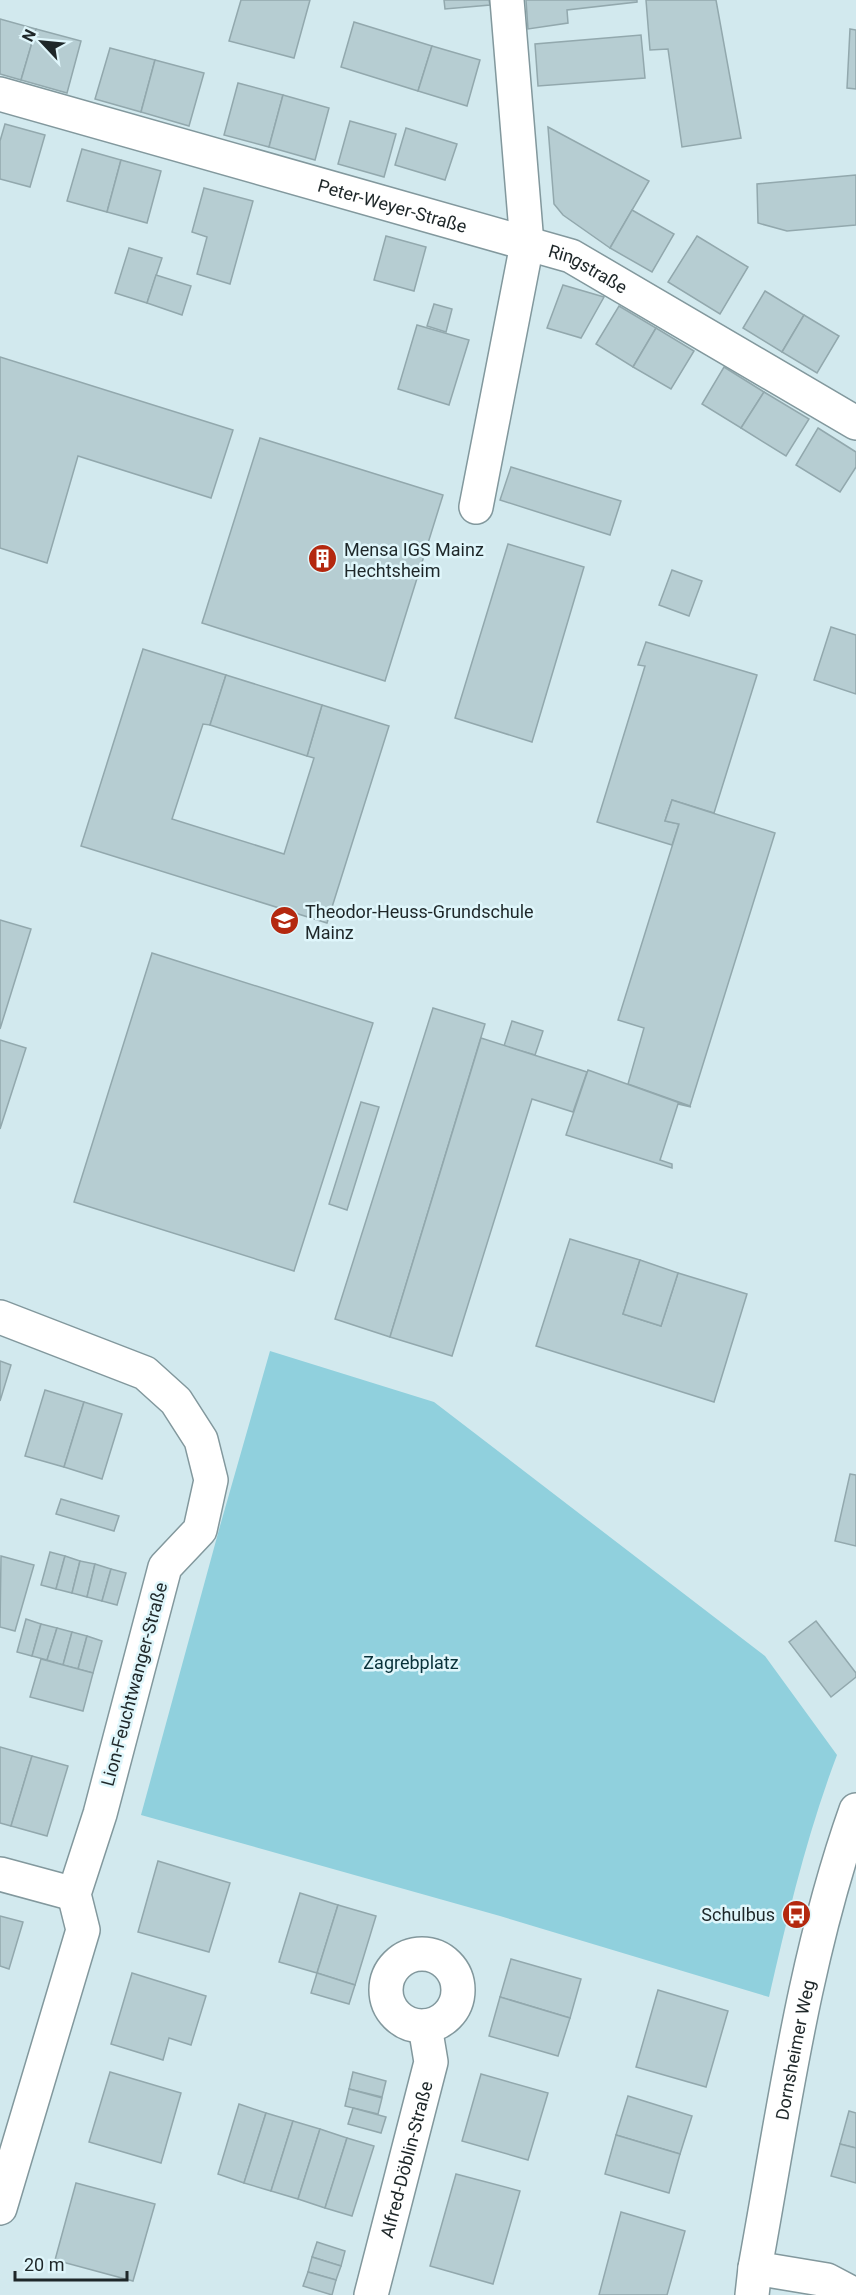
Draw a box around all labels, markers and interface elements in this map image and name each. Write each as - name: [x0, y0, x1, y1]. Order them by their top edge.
- north arrow: [12, 12, 72, 72]
- text: N: [18, 26, 40, 45]
- street label: Peter-Weyer-Straße: [316, 174, 469, 236]
- street label: Ringstraße: [546, 240, 631, 297]
- place label: Mensa IGS Mainz Hechtsheim: [344, 539, 484, 581]
- building icon: Mensa IGS Mainz Hechtsheim: [307, 543, 339, 575]
- place label: Theodor-Heuss-Grundschule Mainz: [305, 901, 534, 943]
- school or university icon: Theodor-Heuss-Grundschule Mainz: [268, 905, 300, 937]
- street label: Lion-Feuchtwanger-Straße: [97, 1580, 171, 1788]
- park label: Zagrebplatz: [363, 1652, 459, 1673]
- bus stop icon: Schulbus: [780, 1898, 812, 1930]
- place label: Schulbus: [701, 1904, 775, 1925]
- street label: Dornsheimer Weg: [771, 1978, 819, 2122]
- street label: Alfred-Döblin-Straße: [376, 2079, 436, 2240]
- scale bar: [15, 2244, 128, 2282]
- text: 20 m: [24, 2254, 64, 2275]

